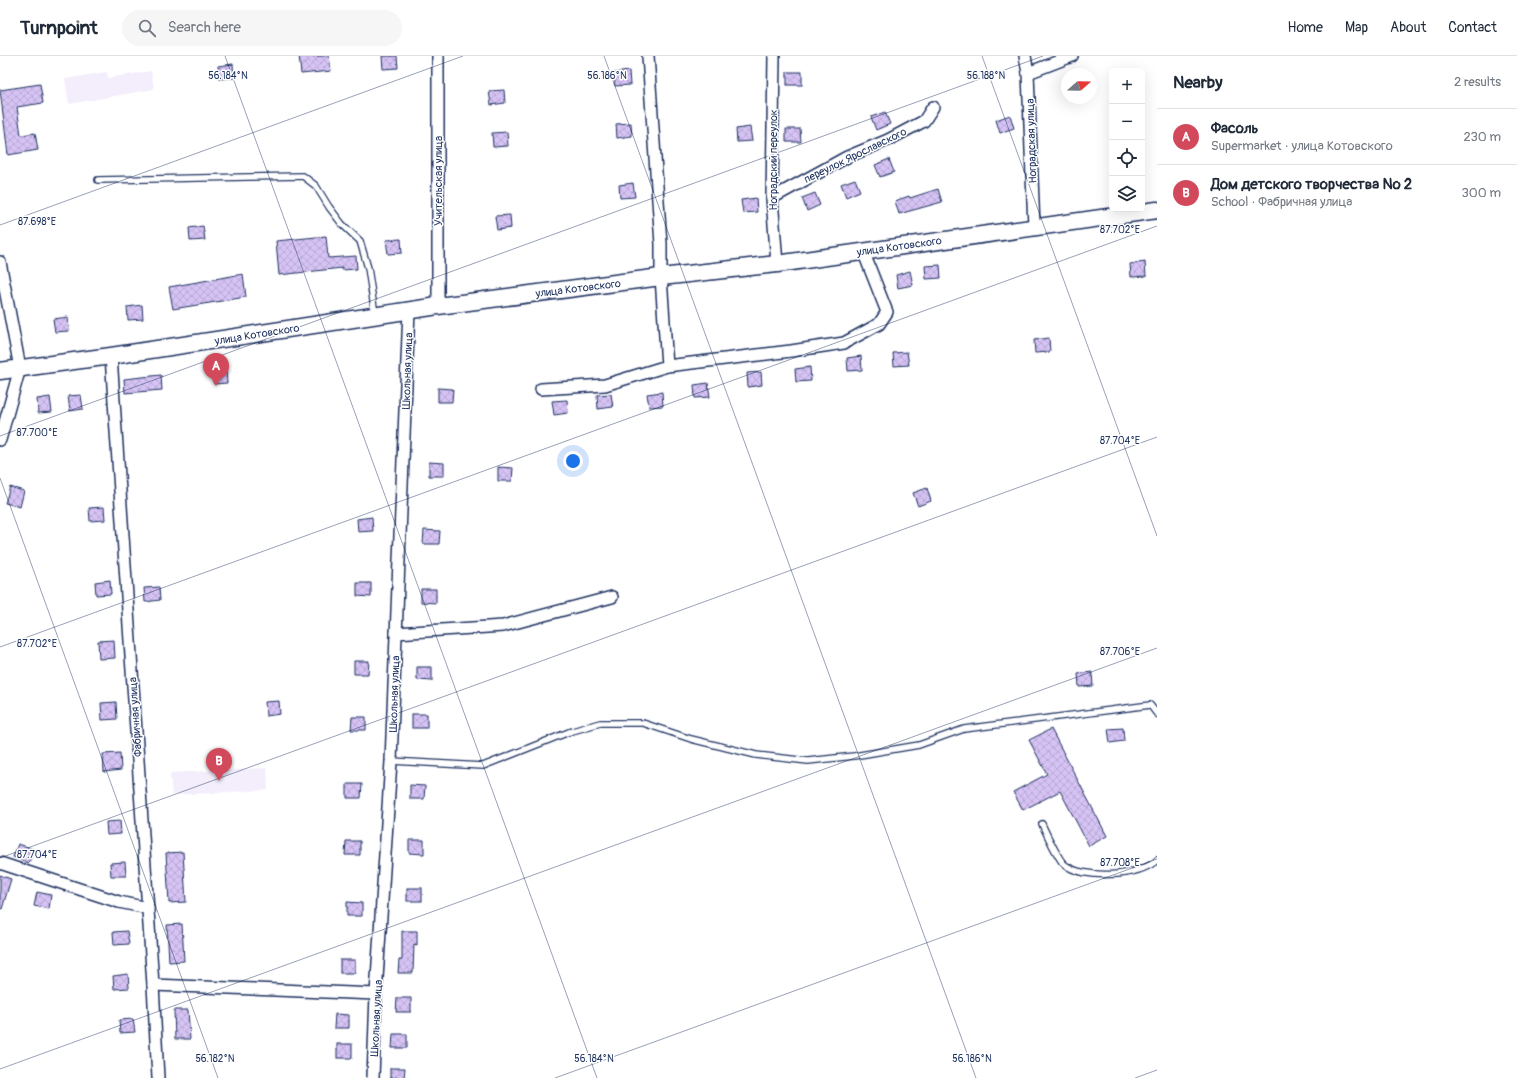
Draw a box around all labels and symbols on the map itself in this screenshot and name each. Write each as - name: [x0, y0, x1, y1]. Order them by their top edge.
- north arrow: [1061, 68, 1097, 104]
- text: 56.184°N: [208, 70, 248, 82]
- text: 56.186°N: [587, 70, 627, 82]
- text: 56.188°N: [967, 70, 1006, 82]
- street label: Ноградская улица: [1024, 98, 1039, 184]
- street label: Ноградский переулок: [767, 109, 780, 211]
- street label: переулок Ярославского: [802, 125, 909, 186]
- street label: Учительская улица: [432, 136, 445, 226]
- text: 87.698°E: [18, 216, 56, 228]
- text: 87.702°E: [1100, 224, 1140, 236]
- street label: улица Котовского: [855, 234, 942, 259]
- street label: улица Котовского: [534, 277, 621, 300]
- street label: улица Котовского: [213, 321, 300, 348]
- street label: Школьная улица: [400, 332, 415, 410]
- pin: A: [203, 353, 229, 386]
- text: 87.700°E: [16, 427, 58, 439]
- text: 87.704°E: [1100, 435, 1140, 447]
- your location: [563, 451, 583, 471]
- text: 87.702°E: [17, 638, 57, 650]
- text: 87.706°E: [1100, 646, 1140, 658]
- street label: Школьная улица: [387, 655, 402, 733]
- street label: Фабричная улица: [126, 677, 145, 757]
- pin: B: [206, 748, 232, 781]
- text: 87.704°E: [17, 849, 57, 861]
- text: 87.708°E: [1100, 857, 1140, 869]
- street label: Школьная улица: [368, 979, 385, 1057]
- text: 56.182°N: [195, 1053, 235, 1065]
- text: 56.184°N: [574, 1053, 614, 1065]
- text: 56.186°N: [952, 1053, 992, 1065]

